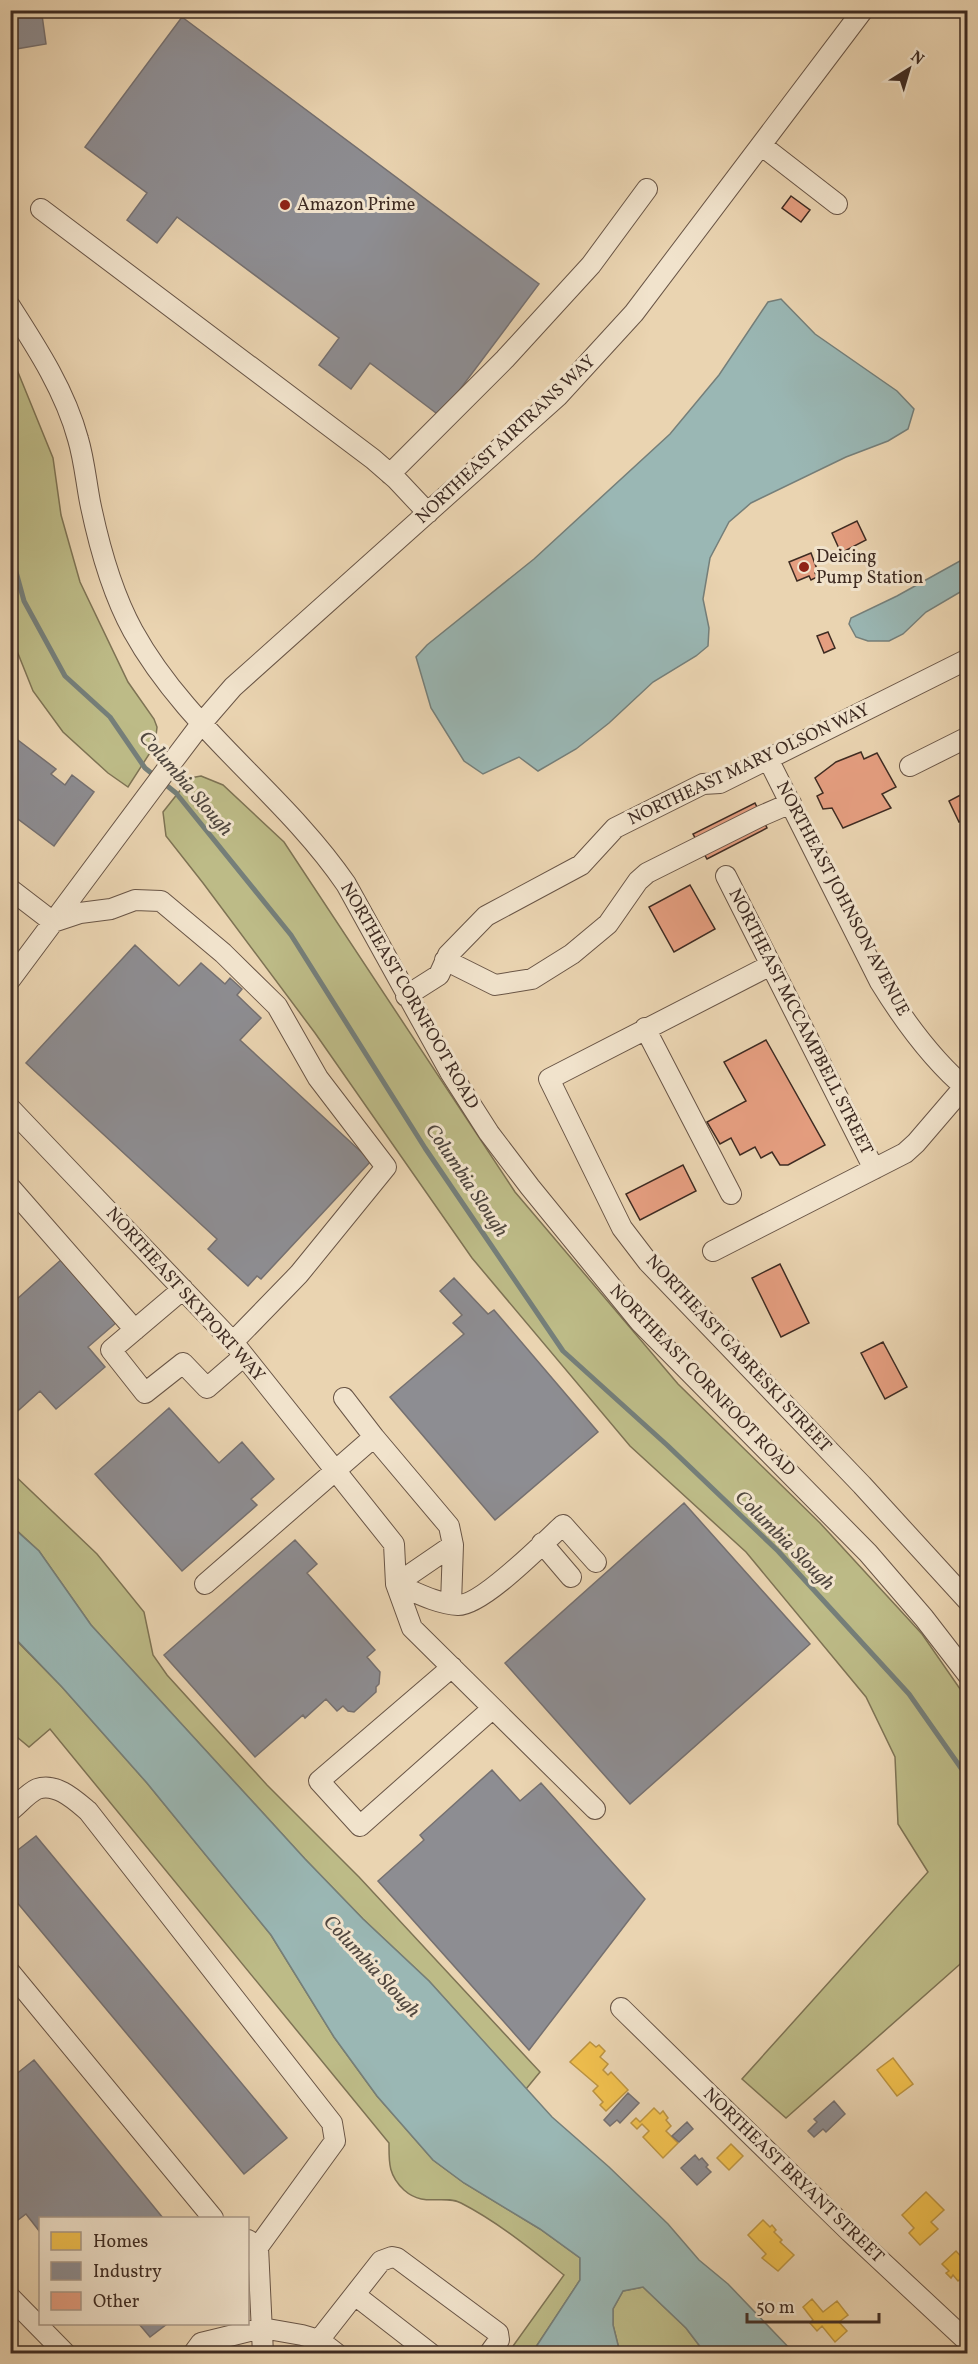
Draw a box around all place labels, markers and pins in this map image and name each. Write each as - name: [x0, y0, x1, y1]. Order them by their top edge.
- place label: Amazon Prime: [297, 193, 415, 218]
- marker: Amazon Prime: [278, 198, 292, 212]
- place label: Deicing Pump Station: [816, 545, 924, 591]
- marker: Deicing Pump Station: [797, 560, 811, 574]

